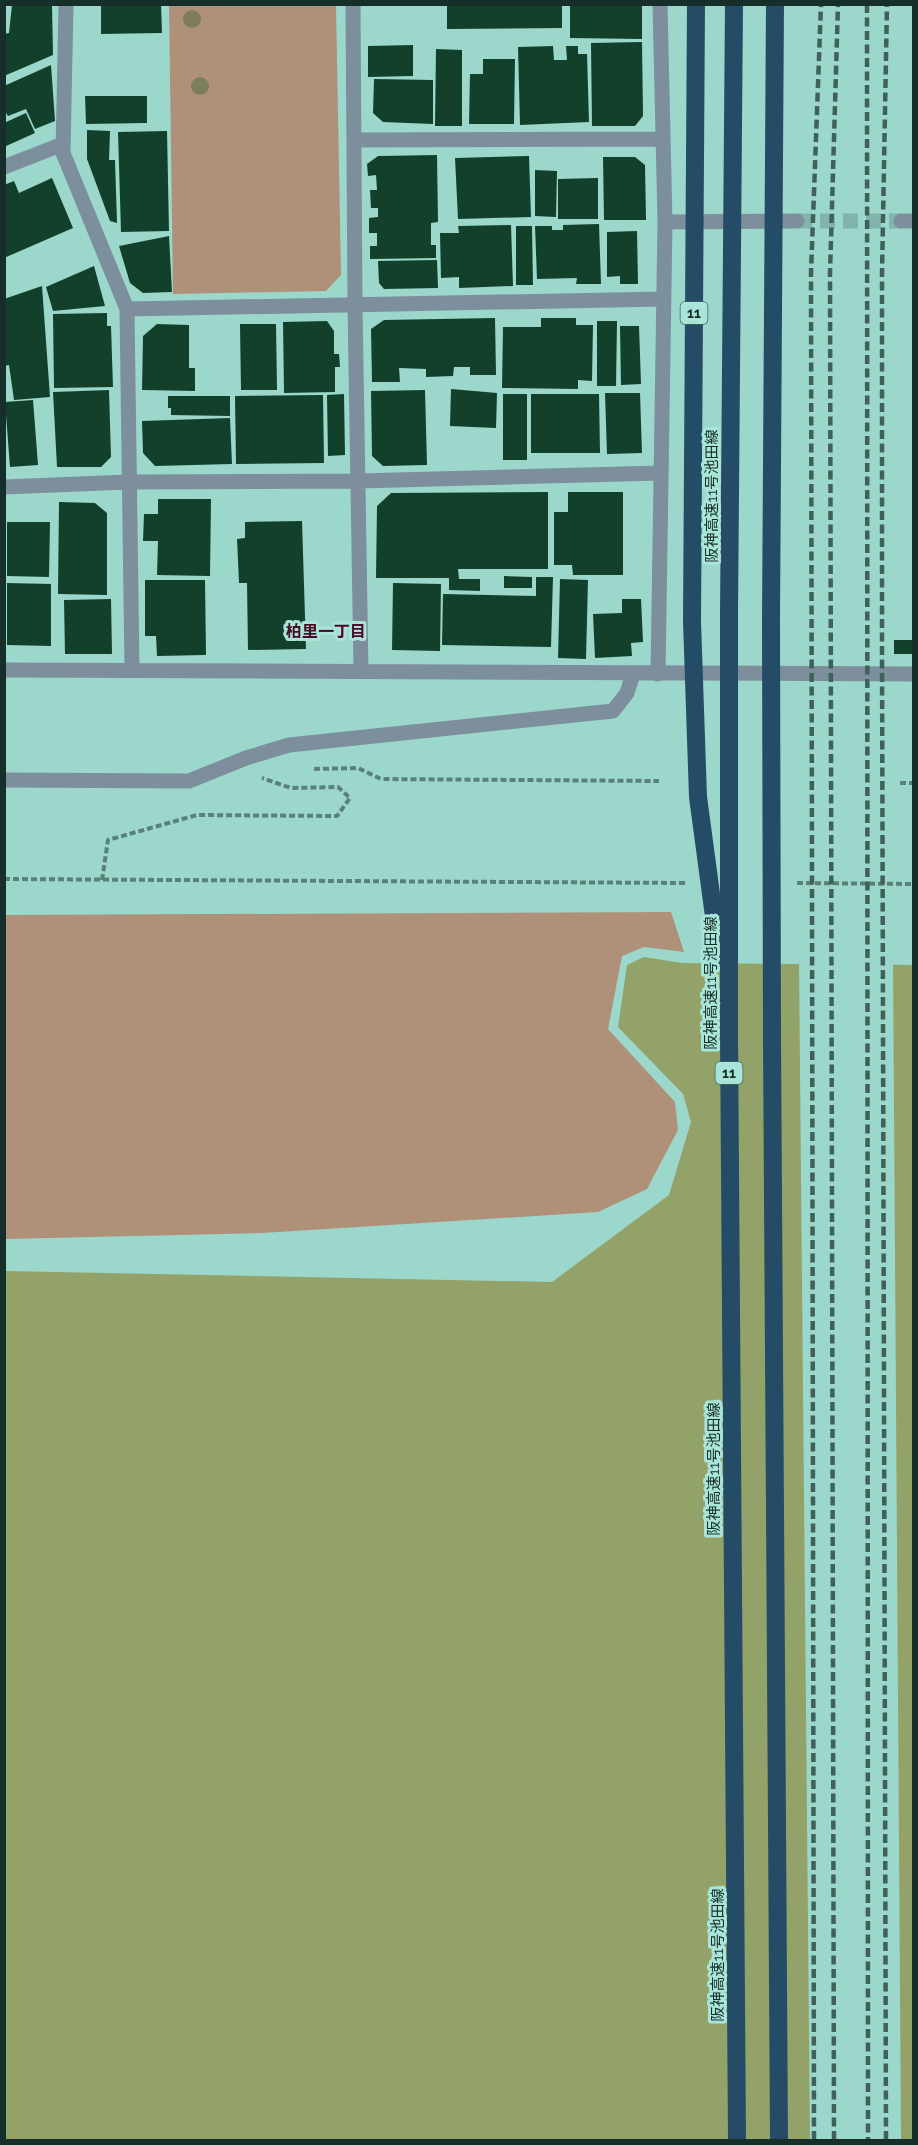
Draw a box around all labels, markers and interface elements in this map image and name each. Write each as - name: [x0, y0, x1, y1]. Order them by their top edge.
- road number: 11: [680, 302, 708, 324]
- street label: 阪神高速11号池田線: [703, 430, 721, 562]
- district label: 柏里一丁目: [286, 622, 366, 641]
- street label: 阪神高速11号池田線: [702, 917, 720, 1049]
- road number: 11: [716, 1062, 742, 1084]
- street label: 阪神高速11号池田線: [705, 1403, 723, 1535]
- street label: 阪神高速11号池田線: [709, 1889, 727, 2021]

